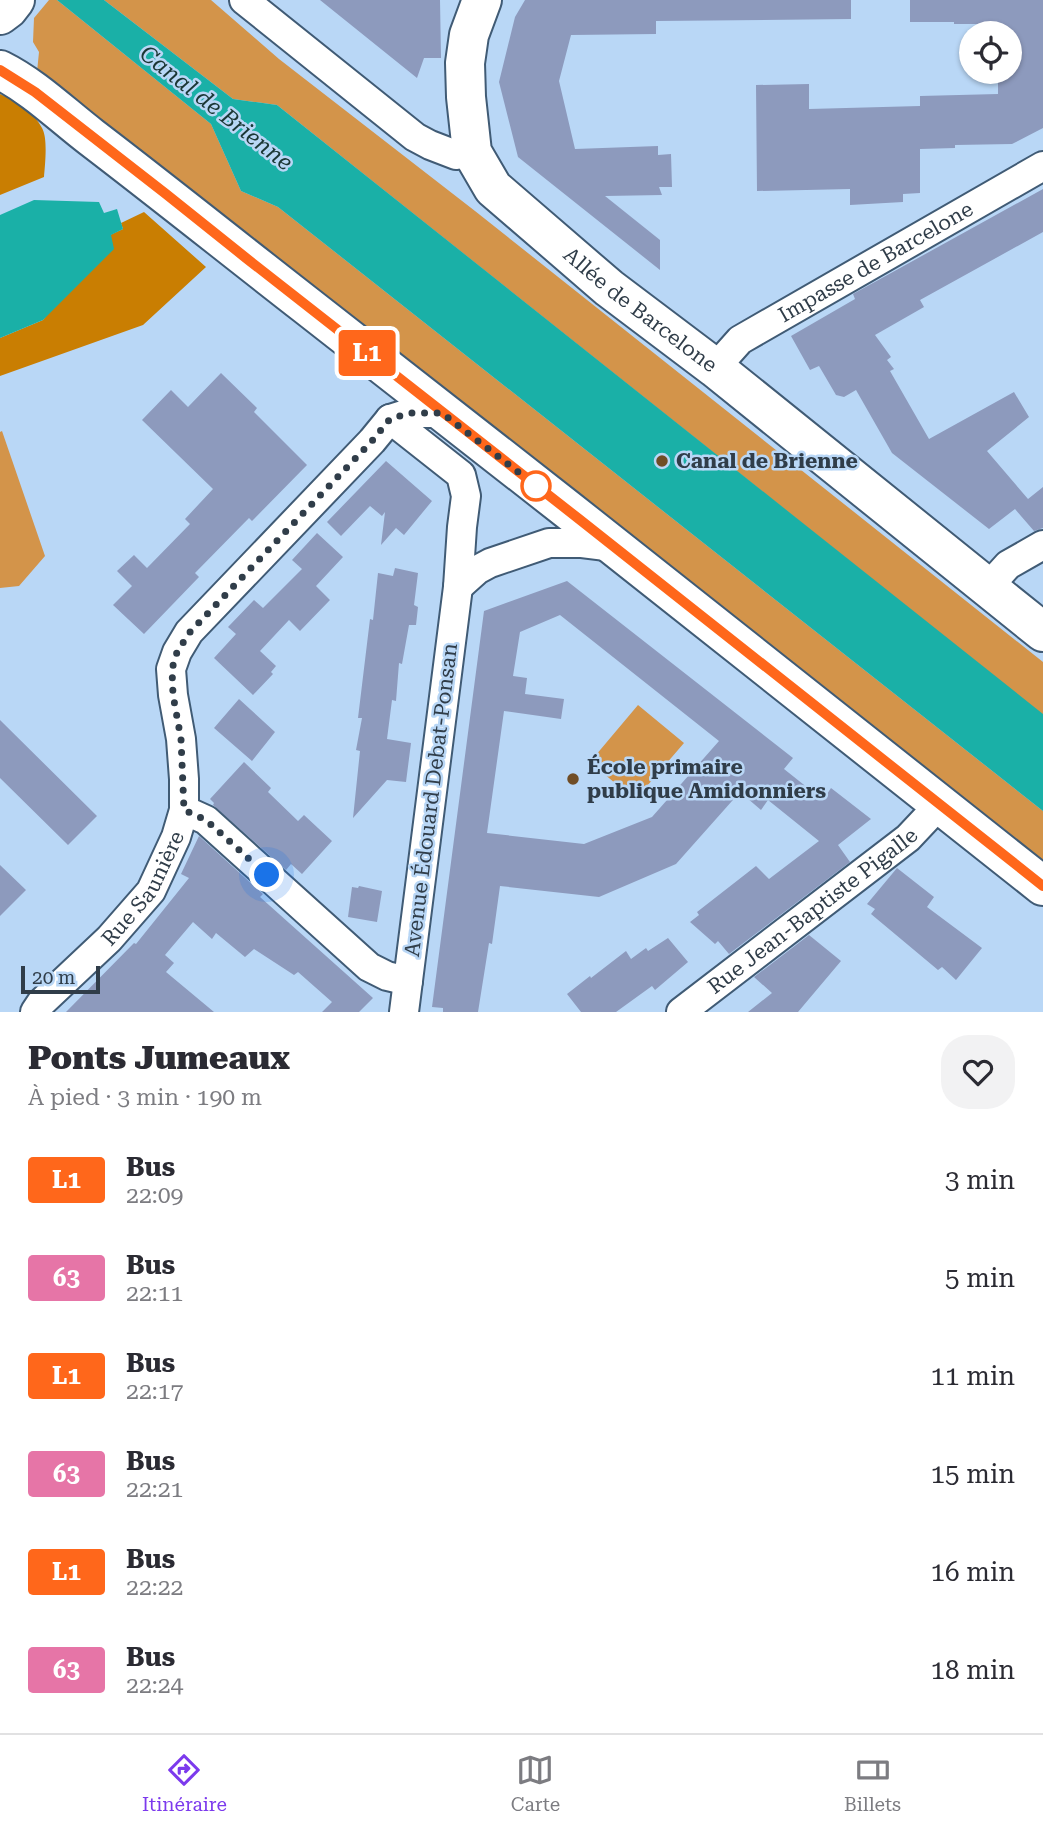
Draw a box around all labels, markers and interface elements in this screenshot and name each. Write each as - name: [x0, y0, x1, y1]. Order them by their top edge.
- map controls: [959, 21, 1022, 84]
- button: locate: [959, 21, 1022, 84]
- water label: Canal de Brienne: [134, 40, 298, 176]
- street label: Impasse de Barcelone: [774, 197, 977, 327]
- street label: Allée de Barcelone: [559, 242, 722, 377]
- line badge: L1: [336, 330, 398, 376]
- text: L1: [353, 339, 381, 367]
- place label: Canal de Brienne: [676, 449, 858, 473]
- marker: Canal de Brienne: [654, 453, 670, 469]
- unlabelled marker: [521, 471, 551, 501]
- street label: Avenue Édouard Debat-Ponsan: [399, 641, 462, 958]
- place label: École primaire publique Amidonniers: [587, 754, 826, 803]
- marker: École primaire publique Amidonniers: [565, 771, 581, 787]
- street label: Rue Jean-Baptiste Pigalle: [703, 823, 923, 999]
- street label: Rue Saunière: [97, 827, 189, 951]
- your location: [249, 857, 284, 892]
- scale bar: [21, 963, 100, 995]
- text: 20 m: [32, 966, 75, 989]
- button: heart: [941, 1035, 1015, 1109]
- text: Ponts Jumeaux: [28, 1038, 290, 1077]
- text: À pied · 3 min · 190 m: [28, 1084, 262, 1111]
- text: Bus: [126, 1152, 175, 1182]
- text: 3 min: [945, 1165, 1015, 1195]
- text: L1: [52, 1166, 81, 1194]
- text: 22:09: [126, 1182, 183, 1209]
- text: Bus: [126, 1250, 175, 1280]
- text: 5 min: [945, 1263, 1015, 1293]
- text: 63: [53, 1264, 80, 1292]
- text: 22:11: [126, 1280, 183, 1307]
- text: Bus: [126, 1348, 175, 1378]
- text: 11 min: [931, 1361, 1015, 1391]
- text: L1: [52, 1362, 81, 1390]
- text: 22:17: [126, 1378, 183, 1405]
- text: Bus: [126, 1446, 175, 1476]
- text: 15 min: [931, 1459, 1015, 1489]
- text: 63: [53, 1460, 80, 1488]
- text: 22:21: [126, 1476, 183, 1503]
- text: Bus: [126, 1544, 175, 1574]
- text: 16 min: [931, 1557, 1015, 1587]
- text: L1: [52, 1558, 81, 1586]
- text: 22:22: [126, 1574, 183, 1601]
- text: Bus: [126, 1642, 175, 1672]
- text: 18 min: [931, 1655, 1015, 1685]
- text: 63: [53, 1656, 80, 1684]
- text: 22:24: [126, 1672, 183, 1699]
- tab: Itinéraire: [142, 1751, 227, 1816]
- tab: Carte: [511, 1751, 560, 1816]
- tab: Billets: [844, 1751, 901, 1816]

